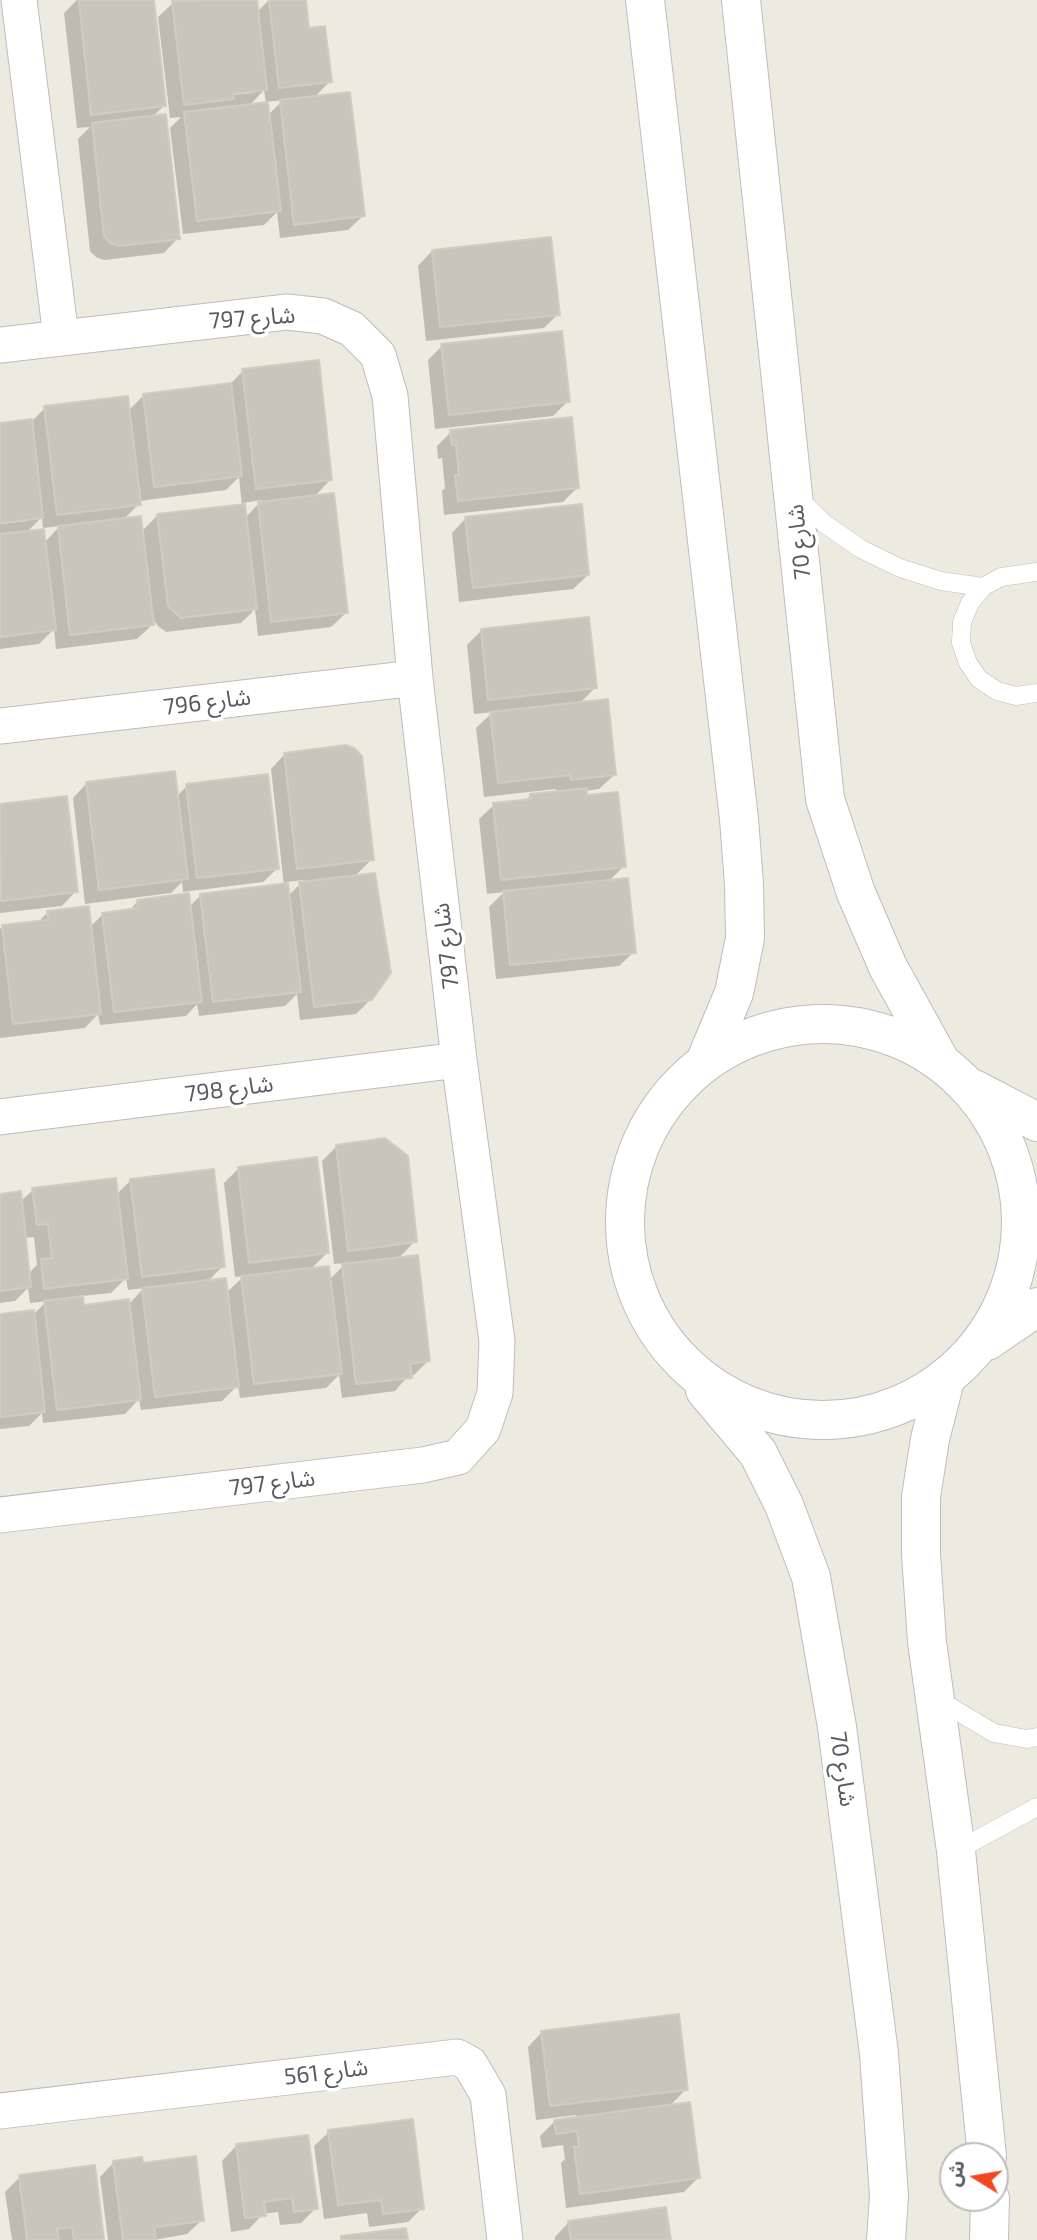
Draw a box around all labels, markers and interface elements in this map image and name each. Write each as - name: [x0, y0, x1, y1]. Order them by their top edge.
- street label: شارع 797: [208, 301, 296, 335]
- street label: شارع 70: [781, 503, 817, 581]
- street label: شارع 796: [162, 683, 252, 721]
- street label: شارع 797: [427, 901, 465, 991]
- street label: شارع 798: [183, 1070, 275, 1108]
- street label: شارع 797: [227, 1464, 317, 1502]
- street label: شارع 70: [824, 1730, 862, 1808]
- street label: شارع 561: [282, 2053, 370, 2091]
- north arrow: [939, 2142, 1009, 2212]
- text: ش: [941, 2158, 969, 2188]

